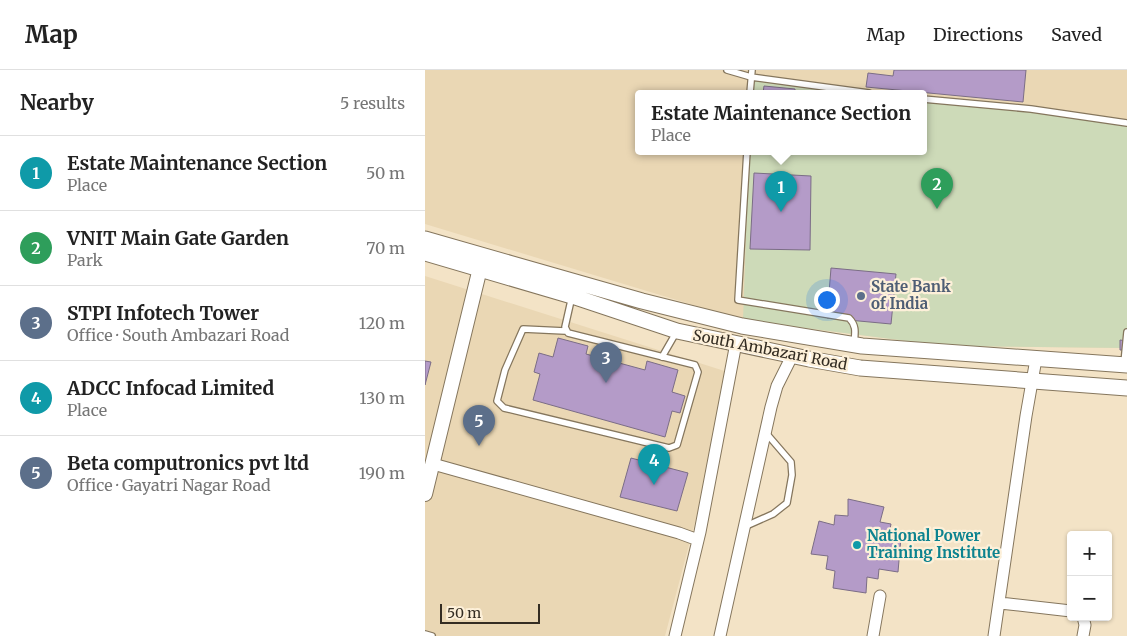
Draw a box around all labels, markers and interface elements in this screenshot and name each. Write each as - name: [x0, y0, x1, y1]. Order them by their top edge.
- text: Map: [25, 19, 78, 50]
- text: Map: [867, 23, 905, 46]
- text: Directions: [933, 23, 1023, 46]
- text: Saved: [1051, 23, 1102, 46]
- text: Nearby: [20, 89, 94, 116]
- popup: [635, 90, 927, 155]
- text: 5 results: [340, 93, 405, 113]
- text: Estate Maintenance Section: [651, 101, 911, 125]
- text: Place: [651, 125, 691, 145]
- text: Estate Maintenance Section: [67, 151, 327, 175]
- text: 1: [32, 163, 40, 183]
- text: 50 m: [366, 163, 405, 183]
- pin: 2: [921, 168, 953, 209]
- pin: 1: [765, 171, 797, 212]
- text: Place: [67, 175, 107, 195]
- text: VNIT Main Gate Garden: [67, 226, 289, 250]
- text: 2: [31, 238, 41, 258]
- text: 70 m: [366, 238, 405, 258]
- text: Park: [67, 250, 103, 270]
- place label: State Bank of India: [871, 277, 951, 313]
- your location: [814, 287, 840, 313]
- marker: State Bank of India: [855, 290, 867, 302]
- text: STPI Infotech Tower: [67, 301, 259, 325]
- text: 3: [31, 313, 41, 333]
- text: 120 m: [359, 313, 405, 333]
- text: Office · South Ambazari Road: [67, 325, 289, 345]
- street label: South Ambazari Road: [691, 325, 849, 374]
- pin: 3: [590, 342, 622, 383]
- text: ADCC Infocad Limited: [67, 376, 274, 400]
- text: 4: [31, 388, 41, 408]
- text: 130 m: [359, 388, 405, 408]
- text: Place: [67, 400, 107, 420]
- pin: 5: [463, 405, 495, 446]
- pin: 4: [638, 444, 670, 485]
- text: Beta computronics pvt ltd: [67, 451, 309, 475]
- text: 5: [31, 463, 41, 483]
- text: 190 m: [359, 463, 405, 483]
- text: Office · Gayatri Nagar Road: [67, 475, 271, 495]
- place label: National Power Training Institute: [867, 526, 1000, 562]
- map controls: [1067, 531, 1112, 621]
- button: +: [1067, 531, 1112, 576]
- marker: National Power Training Institute: [851, 539, 863, 551]
- button: −: [1067, 576, 1112, 621]
- scale bar: [440, 601, 540, 624]
- text: 50 m: [447, 604, 481, 622]

